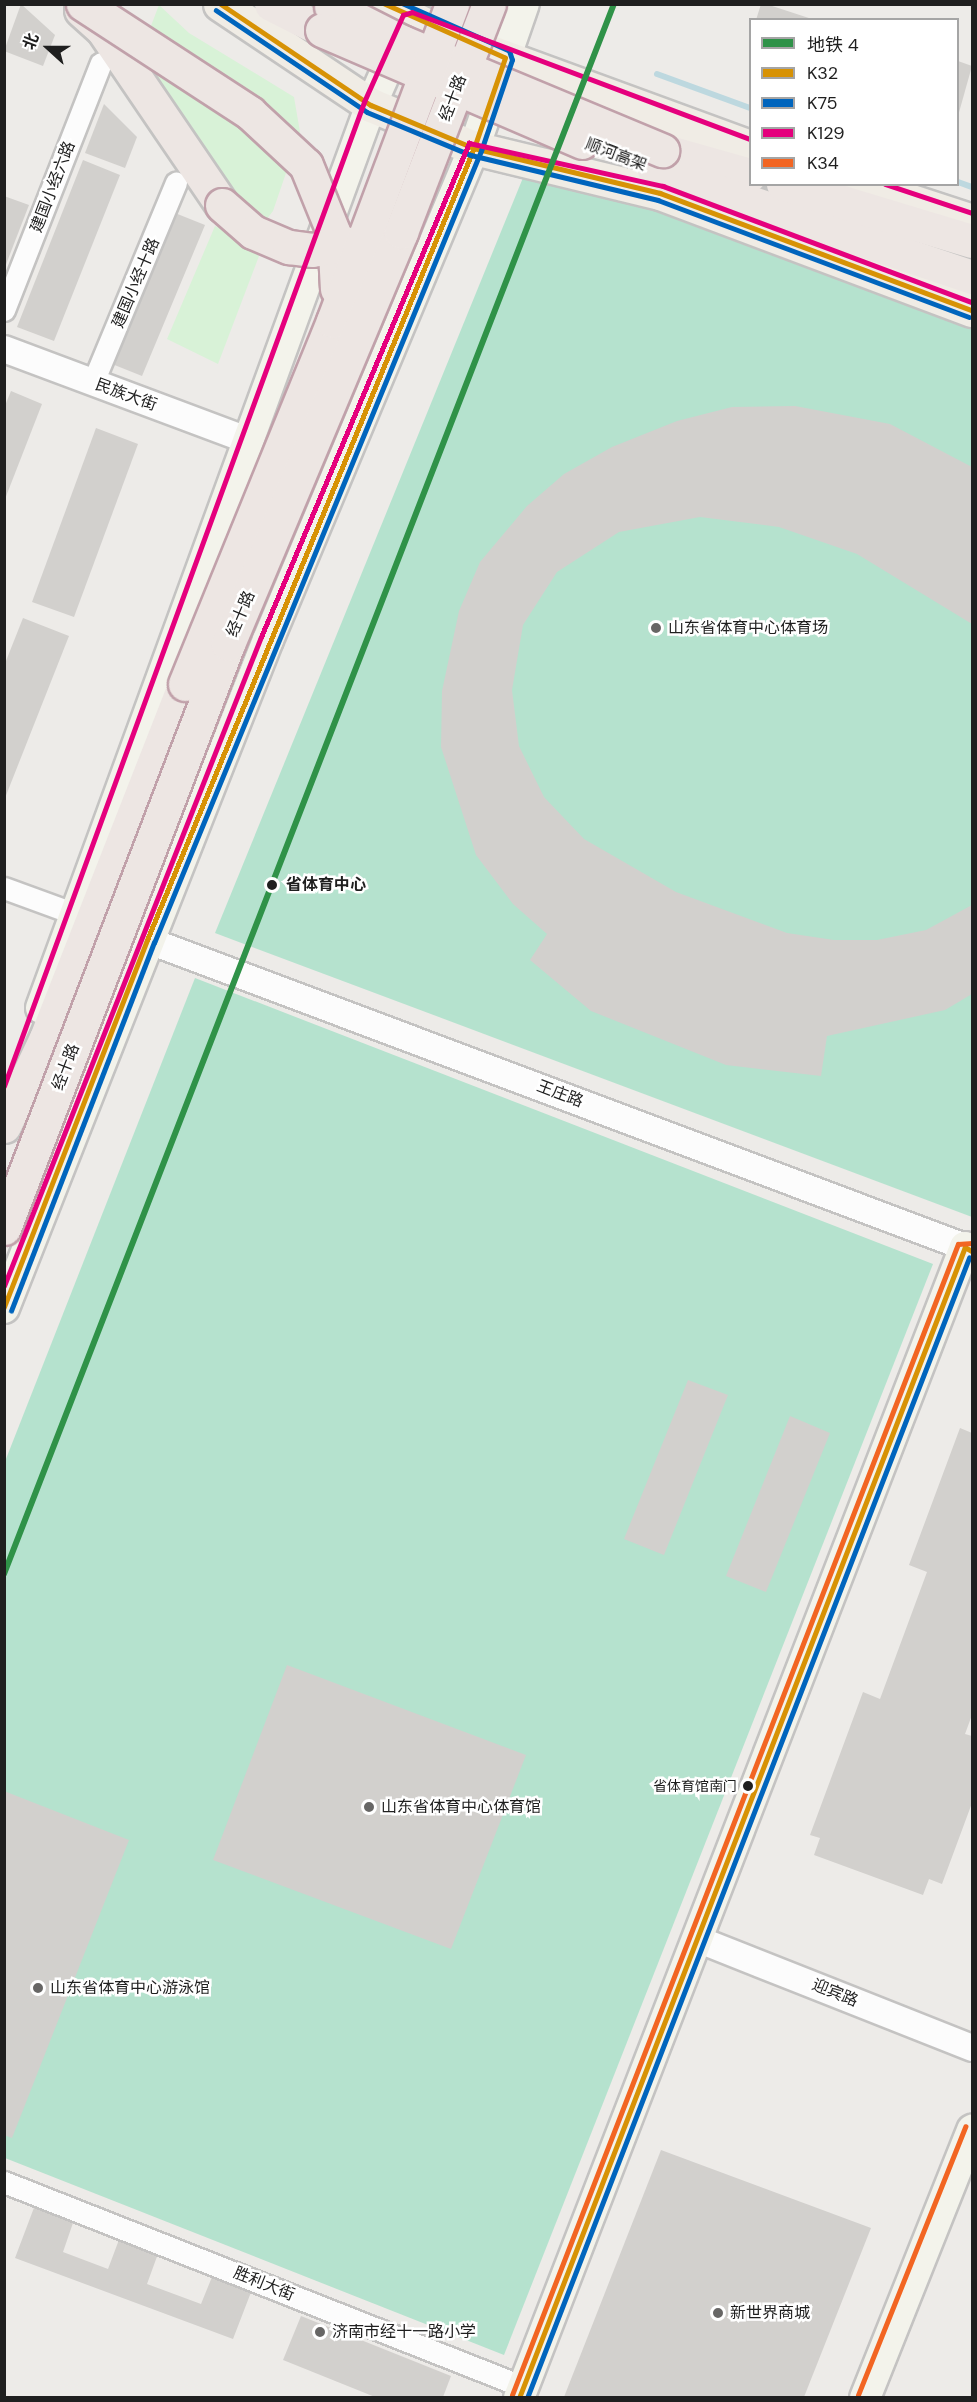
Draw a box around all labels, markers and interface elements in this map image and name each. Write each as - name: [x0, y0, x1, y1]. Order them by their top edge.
- north arrow: [18, 18, 78, 78]
- legend: [749, 18, 959, 186]
- text: 北: [18, 30, 43, 53]
- text: 地铁 4: [807, 33, 859, 57]
- text: K32: [807, 61, 838, 85]
- street label: 经十路: [435, 72, 471, 124]
- text: K75: [807, 91, 838, 115]
- text: K129: [807, 121, 845, 145]
- street label: 顺河高架: [583, 135, 649, 175]
- street label: 建国小经六路: [27, 139, 79, 235]
- text: K34: [807, 151, 839, 175]
- street label: 建国小经十路: [108, 235, 164, 331]
- street label: 民族大街: [93, 375, 159, 415]
- street label: 经十路: [223, 588, 259, 640]
- place label: 山东省体育中心体育场: [668, 618, 828, 638]
- marker: 山东省体育中心体育场: [649, 621, 663, 635]
- place label: 省体育中心: [286, 875, 366, 895]
- marker: 省体育中心: [263, 876, 281, 894]
- street label: 经十路: [48, 1041, 84, 1093]
- street label: 王庄路: [534, 1076, 586, 1112]
- place label: 省体育馆南门: [653, 1778, 737, 1794]
- marker: 省体育馆南门: [742, 1780, 754, 1792]
- place label: 山东省体育中心体育馆: [381, 1797, 541, 1817]
- marker: 山东省体育中心体育馆: [362, 1800, 376, 1814]
- street label: 迎宾路: [809, 1975, 861, 2011]
- place label: 山东省体育中心游泳馆: [50, 1978, 210, 1998]
- marker: 山东省体育中心游泳馆: [31, 1981, 45, 1995]
- street label: 胜利大街: [231, 2263, 297, 2305]
- place label: 新世界商城: [730, 2303, 810, 2323]
- marker: 新世界商城: [711, 2306, 725, 2320]
- place label: 济南市经十一路小学: [332, 2322, 476, 2342]
- marker: 济南市经十一路小学: [313, 2325, 327, 2339]

